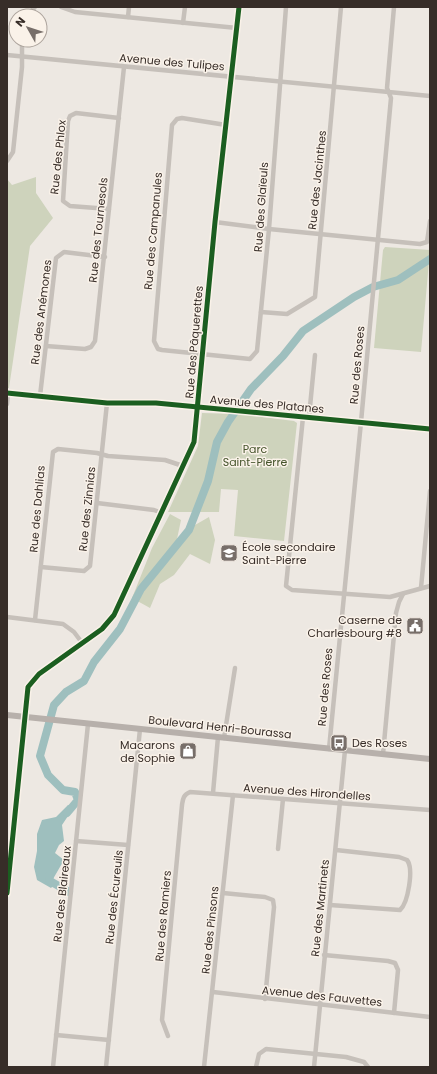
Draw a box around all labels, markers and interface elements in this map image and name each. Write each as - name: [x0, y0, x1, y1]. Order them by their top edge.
- north arrow: [8, 8, 48, 48]
- text: N: [11, 13, 29, 30]
- street label: Avenue des Tulipes: [119, 49, 226, 75]
- street label: Rue des Phlox: [46, 118, 70, 195]
- street label: Rue des Jacinthes: [304, 129, 330, 230]
- street label: Rue des Glaïeuls: [250, 161, 272, 253]
- street label: Rue des Campanules: [140, 171, 166, 290]
- street label: Rue des Tournesols: [85, 176, 112, 283]
- street label: Rue des Anémones: [27, 258, 55, 365]
- street label: Rue des Pâquerettes: [181, 285, 207, 399]
- street label: Rue des Roses: [346, 325, 368, 405]
- street label: Avenue des Platanes: [209, 391, 325, 417]
- park label: Parc Saint-Pierre: [223, 441, 287, 470]
- street label: Rue des Dahlias: [25, 465, 49, 553]
- street label: Rue des Zinnias: [75, 466, 99, 552]
- place label: École secondaire Saint-Pierre: [242, 539, 336, 568]
- school or university icon: École secondaire Saint-Pierre: [219, 543, 239, 563]
- place label: Caserne de Charlesbourg #8: [307, 612, 402, 641]
- public building icon: Caserne de Charlesbourg #8: [405, 616, 425, 636]
- street label: Rue des Roses: [314, 647, 336, 727]
- street label: Boulevard Henri-Bourassa: [148, 712, 292, 742]
- bus stop icon: Des Roses: [329, 733, 349, 753]
- place label: Des Roses: [352, 735, 408, 751]
- place label: Macarons de Sophie: [120, 737, 175, 766]
- shop icon: Macarons de Sophie: [178, 741, 198, 761]
- street label: Avenue des Hirondelles: [243, 780, 372, 804]
- street label: Rue des Blaireaux: [49, 844, 75, 943]
- street label: Rue des Écureuils: [101, 849, 127, 945]
- street label: Rue des Martinets: [307, 858, 333, 957]
- street label: Rue des Ramiers: [151, 870, 175, 962]
- street label: Rue des Pinsons: [197, 885, 223, 975]
- street label: Avenue des Fauvettes: [261, 982, 383, 1010]

